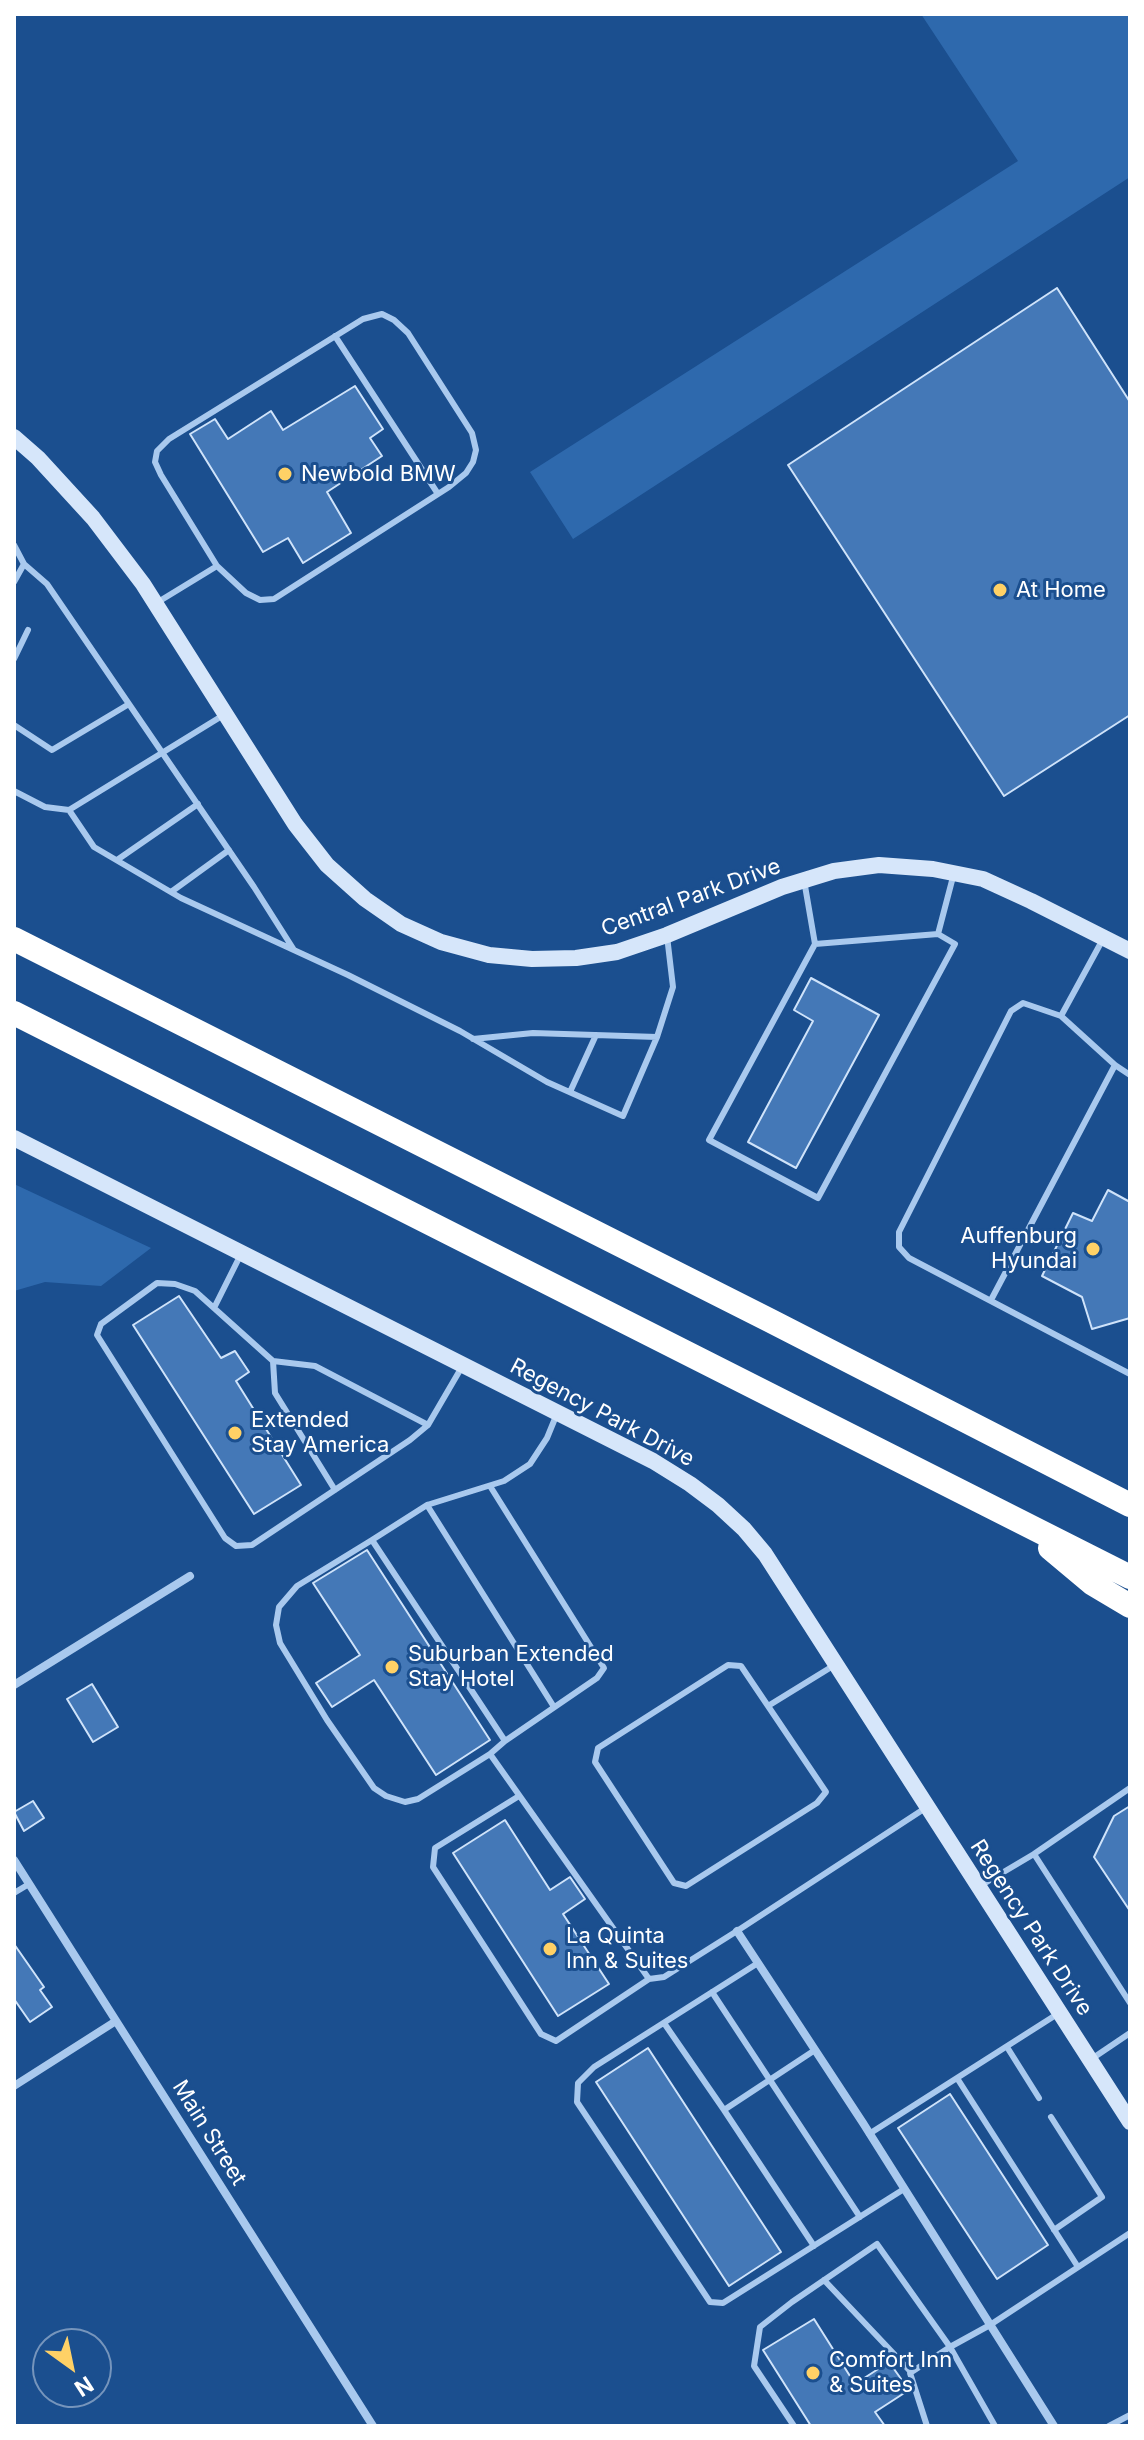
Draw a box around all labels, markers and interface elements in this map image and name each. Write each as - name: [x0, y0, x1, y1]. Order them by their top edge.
- place label: Newbold BMW: [301, 461, 456, 487]
- marker: Newbold BMW: [276, 465, 294, 483]
- place label: At Home: [1016, 577, 1106, 603]
- marker: At Home: [991, 581, 1009, 599]
- street label: Central Park Drive: [598, 853, 784, 943]
- place label: Auffenburg Hyundai: [960, 1223, 1077, 1274]
- marker: Auffenburg Hyundai: [1084, 1240, 1102, 1258]
- street label: Regency Park Drive: [505, 1353, 699, 1473]
- place label: Extended Stay America: [251, 1407, 389, 1458]
- marker: Extended Stay America: [226, 1424, 244, 1442]
- place label: Suburban Extended Stay Hotel: [408, 1641, 614, 1692]
- marker: Suburban Extended Stay Hotel: [383, 1658, 401, 1676]
- street label: Regency Park Drive: [964, 1835, 1098, 2021]
- place label: La Quinta Inn & Suites: [566, 1923, 688, 1974]
- marker: La Quinta Inn & Suites: [541, 1940, 559, 1958]
- street label: Main Street: [166, 2076, 252, 2190]
- north arrow: [32, 2328, 112, 2408]
- place label: Comfort Inn & Suites: [829, 2347, 952, 2398]
- marker: Comfort Inn & Suites: [804, 2364, 822, 2382]
- text: N: [70, 2371, 98, 2402]

